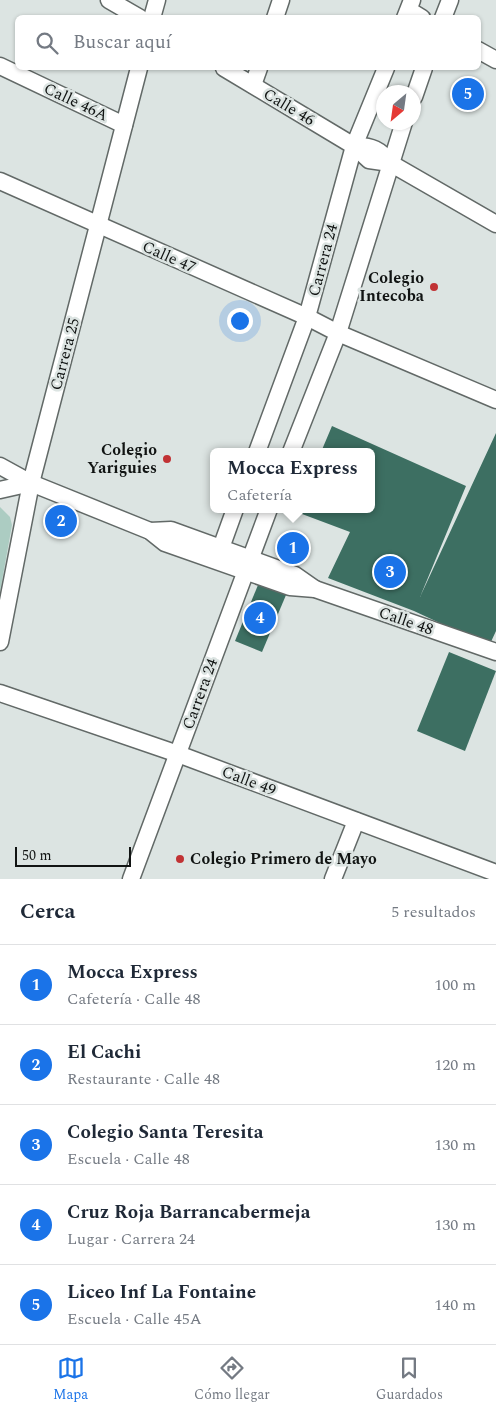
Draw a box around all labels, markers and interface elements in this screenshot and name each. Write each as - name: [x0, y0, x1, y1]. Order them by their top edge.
- search box: [15, 15, 481, 70]
- text: Buscar aquí: [73, 28, 172, 57]
- icon: search: [33, 29, 61, 57]
- pin: 5: [452, 75, 484, 113]
- street label: Calle 46A: [40, 77, 112, 127]
- street label: Calle 46: [259, 82, 319, 132]
- north arrow: [376, 85, 421, 130]
- street label: Carrera 24: [302, 221, 344, 299]
- street label: Calle 47: [138, 235, 200, 279]
- place label: Colegio Intecoba: [359, 266, 425, 308]
- marker: Colegio Intecoba: [428, 281, 440, 293]
- your location: [227, 308, 253, 334]
- street label: Carrera 25: [44, 315, 86, 393]
- place label: Colegio Yariguies: [87, 438, 157, 480]
- popup: [210, 448, 375, 513]
- marker: Colegio Yariguies: [161, 453, 173, 465]
- text: Mocca Express: [227, 454, 358, 483]
- text: Cafetería: [227, 483, 292, 507]
- pin: 2: [45, 502, 77, 540]
- pin: 1: [277, 529, 309, 567]
- pin: 3: [374, 553, 406, 591]
- pin: 4: [244, 599, 276, 637]
- street label: Calle 48: [375, 600, 437, 642]
- street label: Carrera 24: [176, 655, 224, 733]
- street label: Calle 49: [218, 760, 280, 802]
- scale bar: [15, 844, 131, 867]
- text: 50 m: [22, 845, 52, 866]
- place label: Colegio Primero de Mayo: [190, 847, 377, 871]
- marker: Colegio Primero de Mayo: [174, 853, 186, 865]
- text: Cerca: [20, 896, 75, 928]
- text: 5 resultados: [391, 900, 476, 924]
- text: Mocca Express: [67, 958, 198, 987]
- text: 1: [32, 973, 40, 997]
- text: 100 m: [434, 973, 476, 997]
- text: Cafetería · Calle 48: [67, 987, 201, 1011]
- text: El Cachi: [67, 1038, 141, 1067]
- text: 2: [32, 1053, 40, 1077]
- text: 120 m: [434, 1053, 476, 1077]
- text: Restaurante · Calle 48: [67, 1067, 220, 1091]
- text: Colegio Santa Teresita: [67, 1118, 264, 1147]
- text: 3: [32, 1133, 40, 1157]
- text: 130 m: [434, 1133, 476, 1157]
- text: Escuela · Calle 48: [67, 1147, 190, 1171]
- text: Cruz Roja Barrancabermeja: [67, 1198, 311, 1227]
- text: 4: [32, 1213, 40, 1237]
- text: 130 m: [434, 1213, 476, 1237]
- text: Lugar · Carrera 24: [67, 1227, 195, 1251]
- text: Liceo Inf La Fontaine: [67, 1278, 256, 1307]
- text: 5: [32, 1293, 40, 1317]
- text: 140 m: [434, 1293, 476, 1317]
- text: Escuela · Calle 45A: [67, 1307, 202, 1331]
- tab: Mapa: [53, 1354, 88, 1405]
- tab: Cómo llegar: [194, 1354, 270, 1405]
- tab: Guardados: [376, 1354, 443, 1405]

